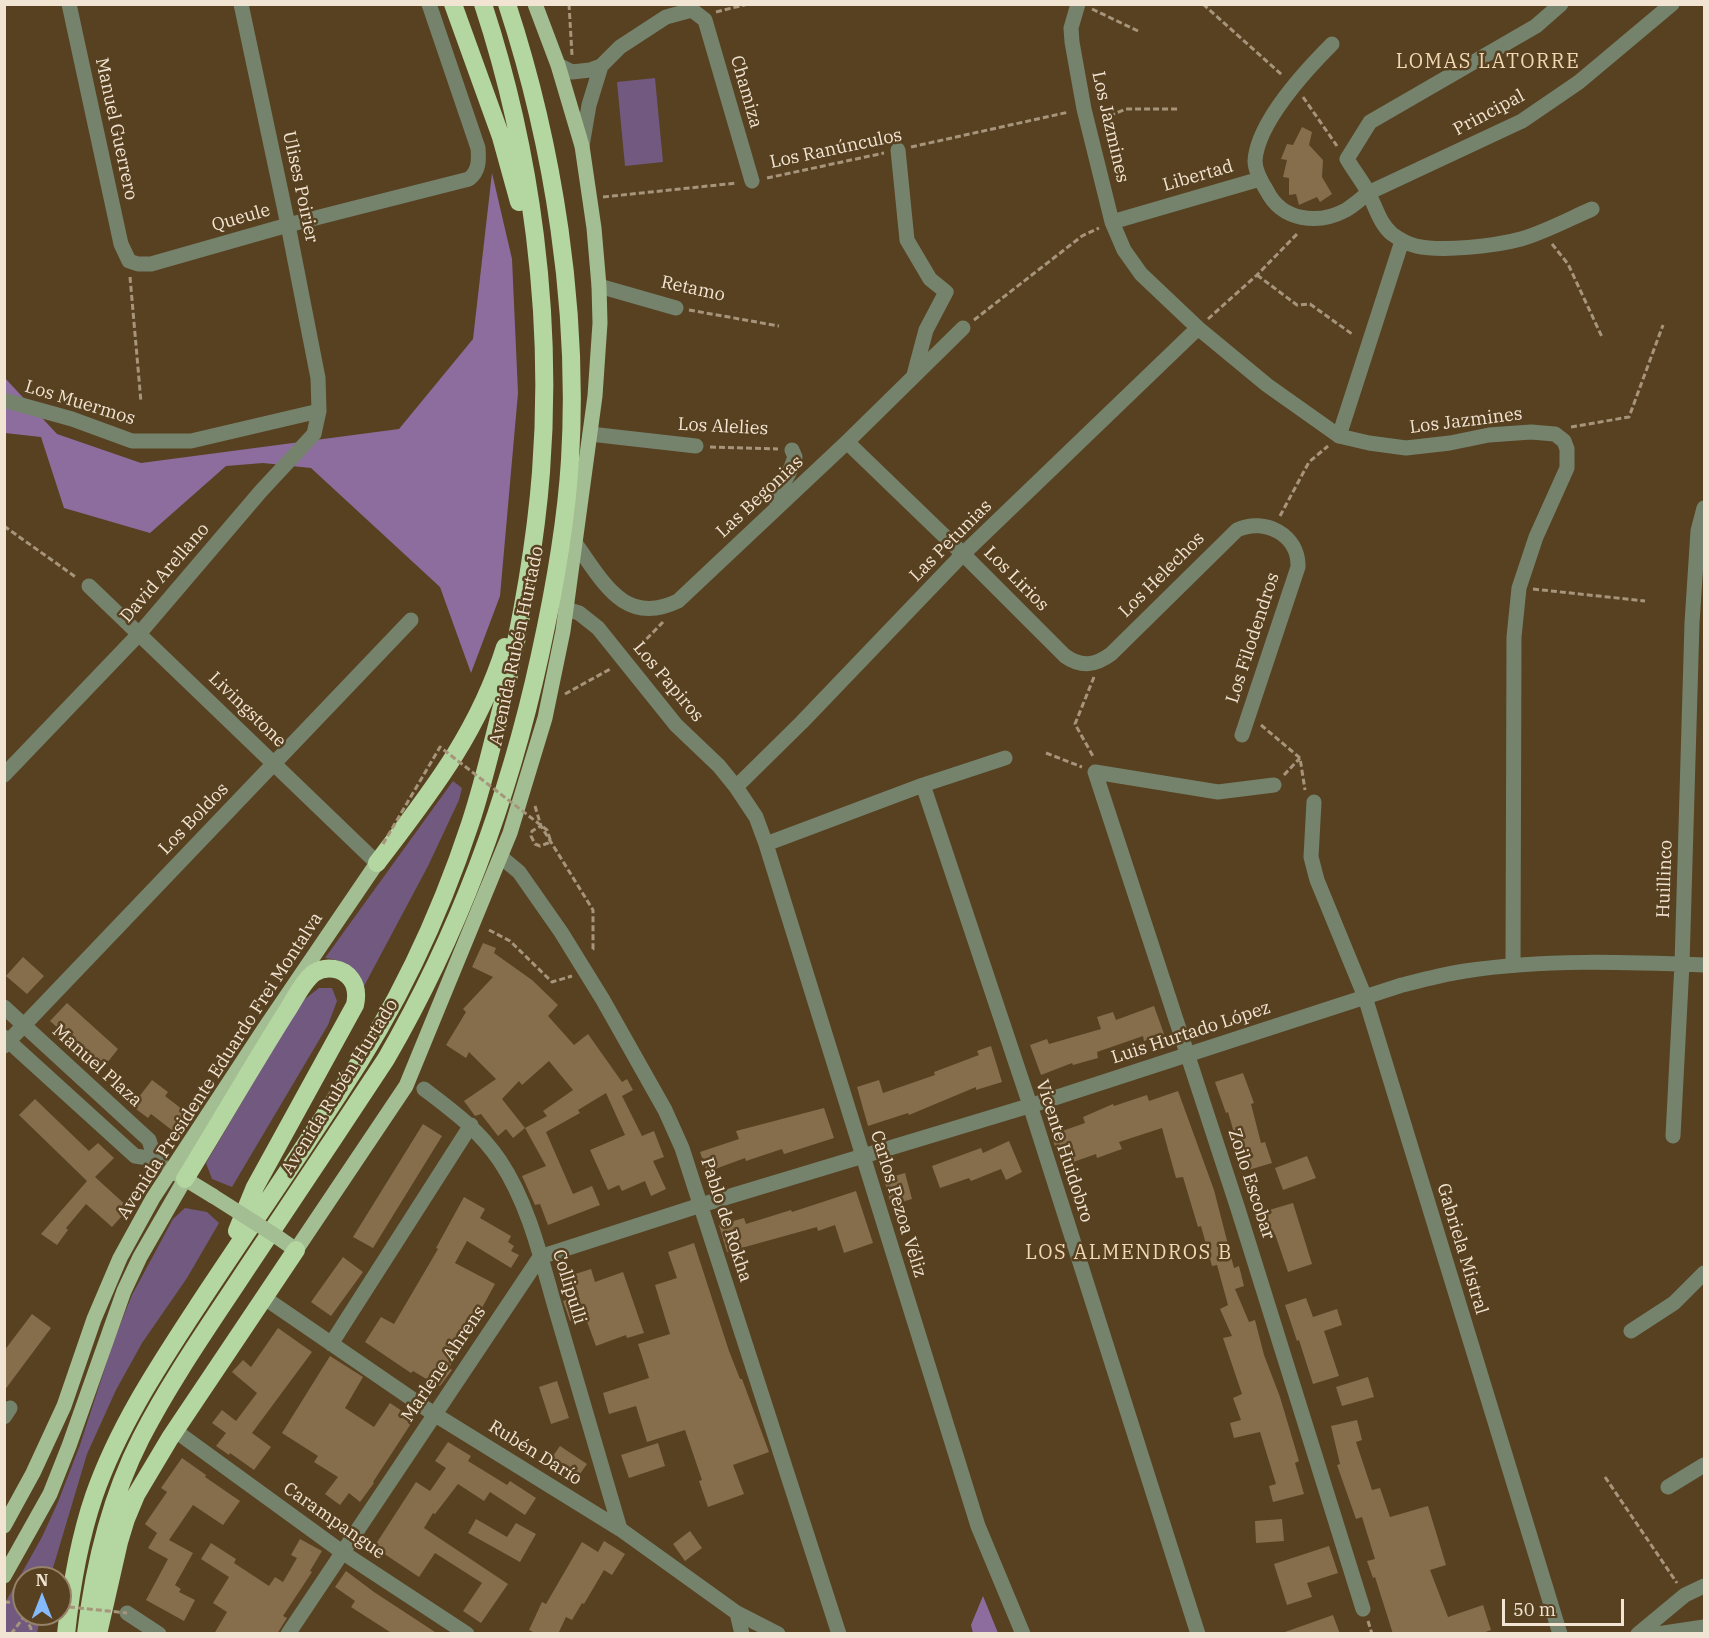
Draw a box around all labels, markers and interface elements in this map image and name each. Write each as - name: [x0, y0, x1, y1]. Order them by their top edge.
- district label: LOMAS LATORRE: [1396, 50, 1580, 74]
- street label: Chamiza: [725, 53, 767, 131]
- street label: Manuel Guerrero: [90, 56, 142, 202]
- street label: Los Jazmines: [1087, 69, 1133, 185]
- street label: Principal: [1450, 85, 1528, 141]
- street label: Los Ranúnculos: [768, 124, 904, 174]
- street label: Ulises Poirier: [278, 129, 322, 245]
- street label: Libertad: [1160, 156, 1236, 196]
- street label: Queule: [209, 199, 273, 237]
- street label: Retamo: [659, 272, 727, 306]
- street label: Los Muermos: [22, 376, 138, 430]
- street label: Los Jazmines: [1408, 403, 1524, 439]
- street label: Los Alelies: [677, 414, 769, 440]
- street label: Las Begonias: [712, 451, 808, 543]
- street label: Las Petunias: [905, 495, 997, 587]
- street label: David Arellano: [116, 519, 214, 627]
- street label: Los Helechos: [1115, 528, 1209, 622]
- street label: Los Lirios: [979, 542, 1053, 616]
- street label: Avenida Rubén Hurtado: [485, 544, 549, 748]
- street label: Los Filodendros: [1222, 570, 1284, 706]
- street label: Los Papiros: [628, 637, 708, 727]
- street label: Livingstone: [204, 668, 290, 752]
- street label: Los Boldos: [155, 779, 233, 859]
- street label: Huillinco: [1653, 840, 1677, 918]
- street label: Avenida Presidente Eduardo Frei Montalva: [113, 909, 327, 1223]
- street label: Avenida Rubén Hurtado: [277, 995, 403, 1179]
- street label: Luis Hurtado López: [1109, 997, 1273, 1069]
- street label: Manuel Plaza: [48, 1020, 146, 1112]
- street label: Vicente Huidobro: [1031, 1077, 1097, 1225]
- street label: Zoilo Escobar: [1223, 1126, 1279, 1242]
- street label: Carlos Pezoa Véliz: [865, 1128, 931, 1280]
- street label: Pablo de Rokha: [696, 1155, 756, 1285]
- street label: Gabriela Mistral: [1432, 1181, 1492, 1317]
- district label: LOS ALMENDROS B: [1025, 1241, 1233, 1265]
- street label: Collipulli: [547, 1247, 591, 1327]
- street label: Marlene Ahrens: [397, 1302, 491, 1426]
- street label: Rubén Darío: [484, 1416, 586, 1490]
- street label: Carampangue: [279, 1478, 389, 1564]
- north arrow: [12, 1566, 72, 1626]
- text: N: [36, 1570, 48, 1590]
- scale bar: [1505, 1587, 1626, 1625]
- text: 50 m: [1513, 1598, 1556, 1621]

